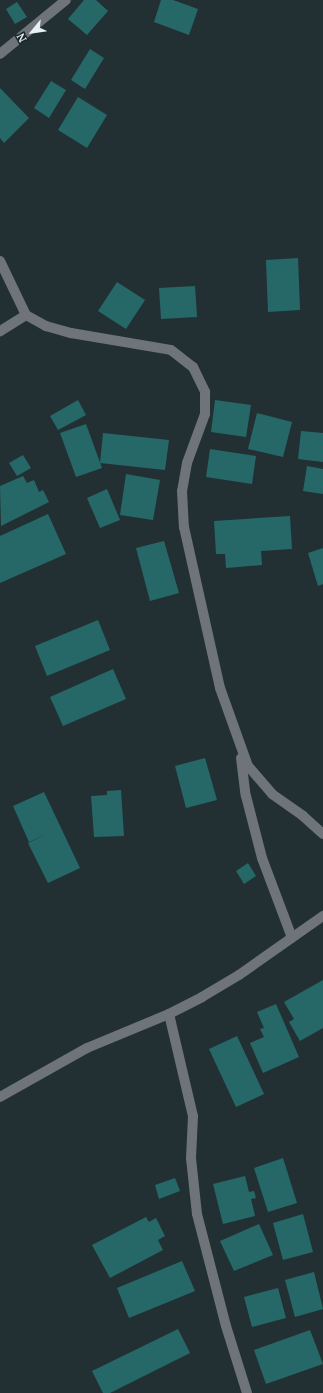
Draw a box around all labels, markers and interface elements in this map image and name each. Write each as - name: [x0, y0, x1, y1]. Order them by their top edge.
- north arrow: [12, 12, 52, 52]
- text: N: [13, 31, 30, 45]

